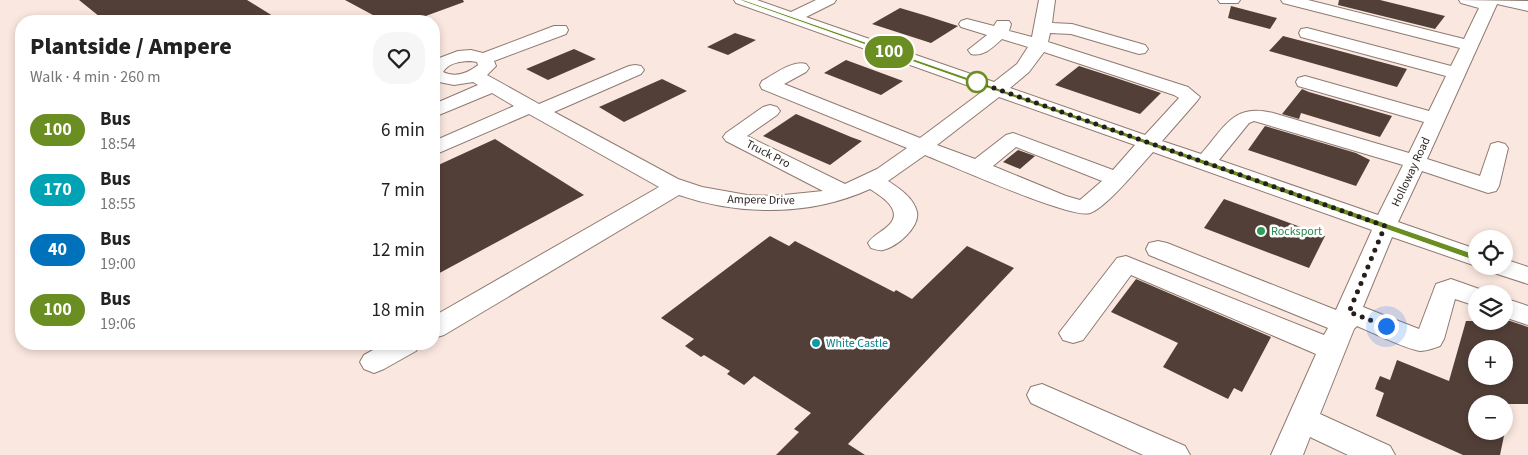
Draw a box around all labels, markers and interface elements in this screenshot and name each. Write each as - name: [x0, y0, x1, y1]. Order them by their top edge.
- text: Plantside / Ampere: [30, 29, 232, 64]
- button: heart: [373, 32, 425, 84]
- line badge: 100: [860, 36, 918, 68]
- text: 100: [875, 39, 903, 64]
- text: Walk · 4 min · 260 m: [30, 66, 161, 88]
- unlabelled marker: [966, 71, 988, 93]
- text: Bus: [100, 106, 131, 133]
- text: 100: [43, 117, 72, 142]
- text: 6 min: [381, 117, 425, 144]
- text: 18:54: [100, 133, 136, 155]
- street label: Holloway Road: [1387, 134, 1435, 210]
- street label: Truck Pro: [743, 136, 793, 172]
- text: Bus: [100, 166, 131, 193]
- text: 170: [43, 177, 72, 202]
- text: 7 min: [381, 177, 425, 204]
- street label: Ampere Drive: [727, 191, 795, 209]
- text: 18:55: [100, 193, 136, 215]
- place label: Rocksport: [1271, 223, 1322, 240]
- marker: Rocksport: [1255, 225, 1267, 237]
- text: Bus: [100, 226, 131, 253]
- map controls: [1468, 230, 1513, 440]
- button: locate: [1468, 230, 1513, 275]
- text: 40: [48, 237, 67, 262]
- text: 12 min: [371, 237, 425, 264]
- text: 19:00: [100, 253, 136, 275]
- button: layers: [1468, 285, 1513, 330]
- text: Bus: [100, 286, 131, 313]
- text: 100: [43, 297, 72, 322]
- text: 18 min: [371, 297, 425, 324]
- text: 19:06: [100, 313, 136, 335]
- your location: [1374, 314, 1399, 339]
- place label: White Castle: [826, 335, 888, 352]
- marker: White Castle: [810, 337, 822, 349]
- button: +: [1468, 340, 1513, 385]
- button: −: [1468, 395, 1513, 440]

